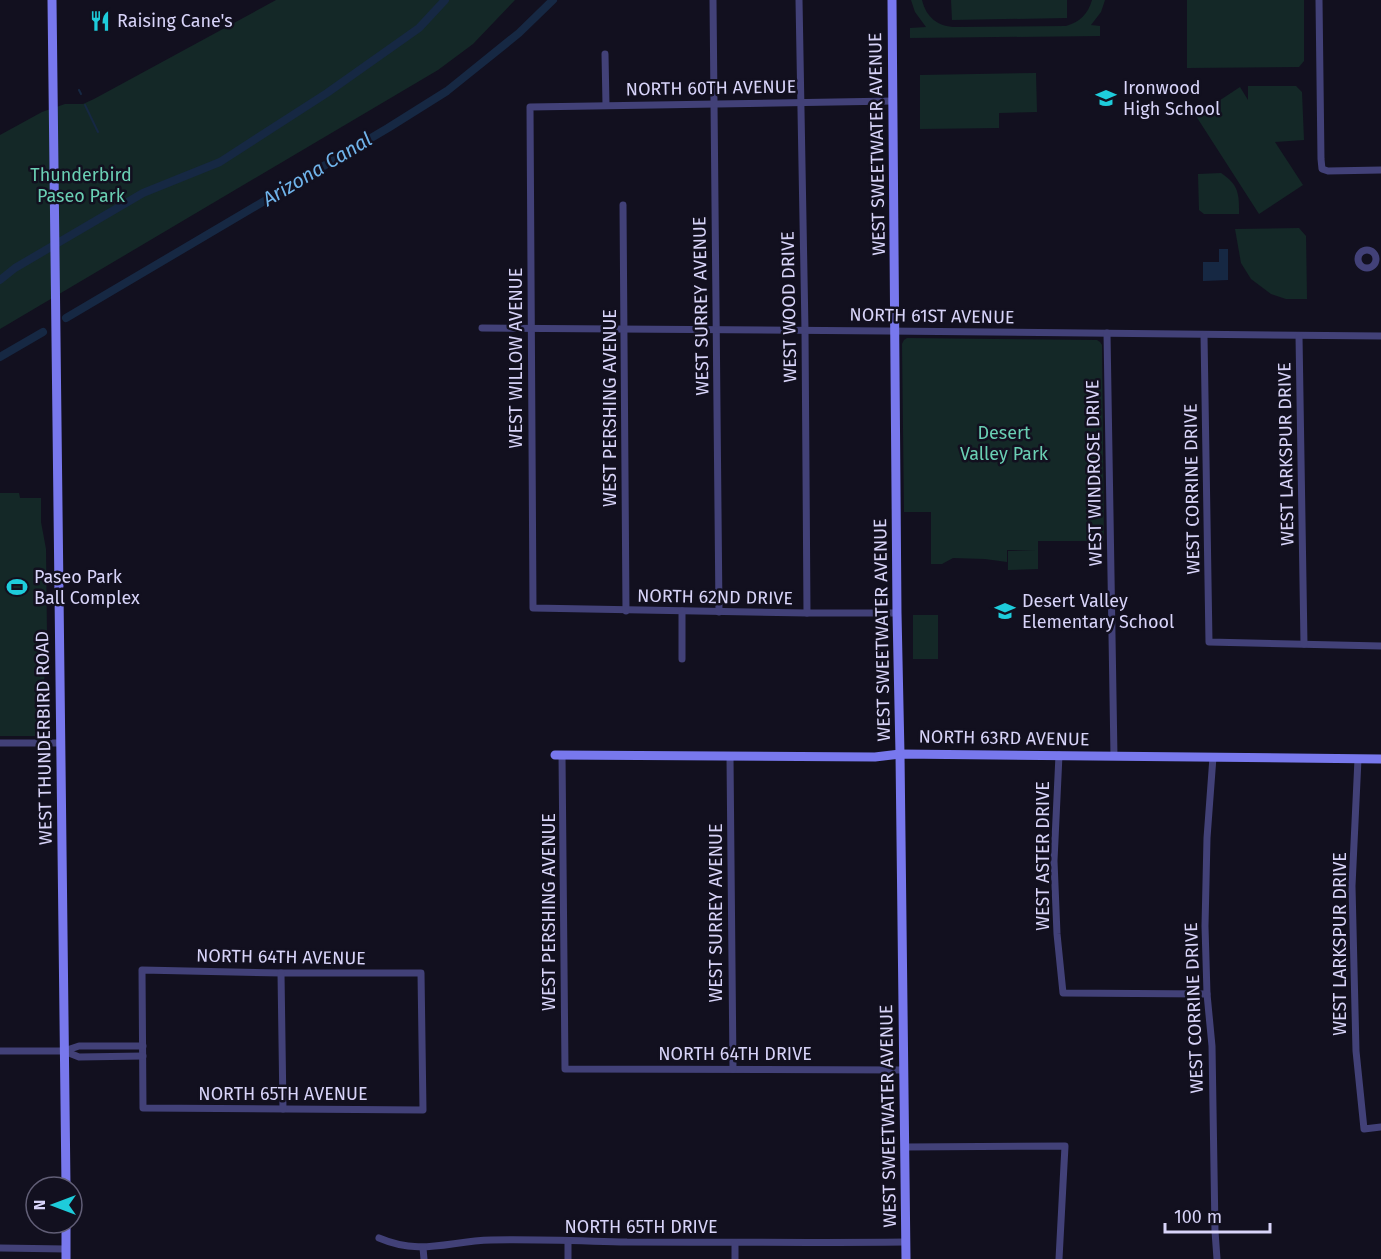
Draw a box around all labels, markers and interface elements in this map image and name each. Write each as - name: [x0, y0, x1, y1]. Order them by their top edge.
- restaurant icon: Raising Cane's: [88, 9, 112, 33]
- place label: Raising Cane's: [117, 10, 233, 32]
- street label: WEST SWEETWATER AVENUE: [864, 32, 890, 256]
- street label: NORTH 60TH AVENUE: [626, 76, 796, 100]
- place label: Ironwood High School: [1123, 77, 1220, 120]
- school or university icon: Ironwood High School: [1094, 86, 1118, 110]
- water label: Arizona Canal: [257, 127, 376, 212]
- park label: Thunderbird Paseo Park: [30, 164, 132, 207]
- street label: WEST SURREY AVENUE: [688, 216, 714, 396]
- street label: WEST WOOD DRIVE: [777, 231, 801, 383]
- street label: WEST WILLOW AVENUE: [505, 268, 527, 448]
- street label: NORTH 61ST AVENUE: [849, 304, 1015, 328]
- street label: WEST PERSHING AVENUE: [599, 309, 621, 507]
- street label: WEST LARKSPUR DRIVE: [1273, 362, 1299, 546]
- street label: WEST WINDROSE DRIVE: [1081, 379, 1107, 567]
- street label: WEST CORRINE DRIVE: [1180, 403, 1204, 575]
- park label: Desert Valley Park: [960, 422, 1049, 465]
- street label: WEST SWEETWATER AVENUE: [869, 518, 895, 742]
- place label: Paseo Park Ball Complex: [34, 566, 140, 609]
- sports icon: Paseo Park Ball Complex: [5, 575, 29, 599]
- street label: NORTH 62ND DRIVE: [637, 585, 793, 609]
- place label: Desert Valley Elementary School: [1022, 590, 1174, 633]
- school or university icon: Desert Valley Elementary School: [993, 599, 1017, 623]
- street label: WEST THUNDERBIRD ROAD: [31, 631, 57, 845]
- street label: NORTH 63RD AVENUE: [918, 726, 1090, 750]
- street label: WEST ASTER DRIVE: [1032, 781, 1054, 931]
- street label: WEST PERSHING AVENUE: [538, 813, 560, 1011]
- street label: WEST SURREY AVENUE: [705, 823, 727, 1003]
- street label: WEST LARKSPUR DRIVE: [1329, 852, 1351, 1036]
- street label: WEST CORRINE DRIVE: [1180, 922, 1208, 1094]
- street label: NORTH 64TH AVENUE: [196, 945, 366, 969]
- street label: WEST SWEETWATER AVENUE: [875, 1004, 901, 1228]
- street label: NORTH 64TH DRIVE: [658, 1043, 812, 1065]
- street label: NORTH 65TH AVENUE: [198, 1083, 368, 1105]
- north arrow: [24, 1175, 84, 1235]
- scale bar: [1165, 1196, 1270, 1234]
- text: N: [30, 1200, 49, 1210]
- text: 100 m: [1174, 1206, 1222, 1228]
- street label: NORTH 65TH DRIVE: [564, 1216, 718, 1238]

